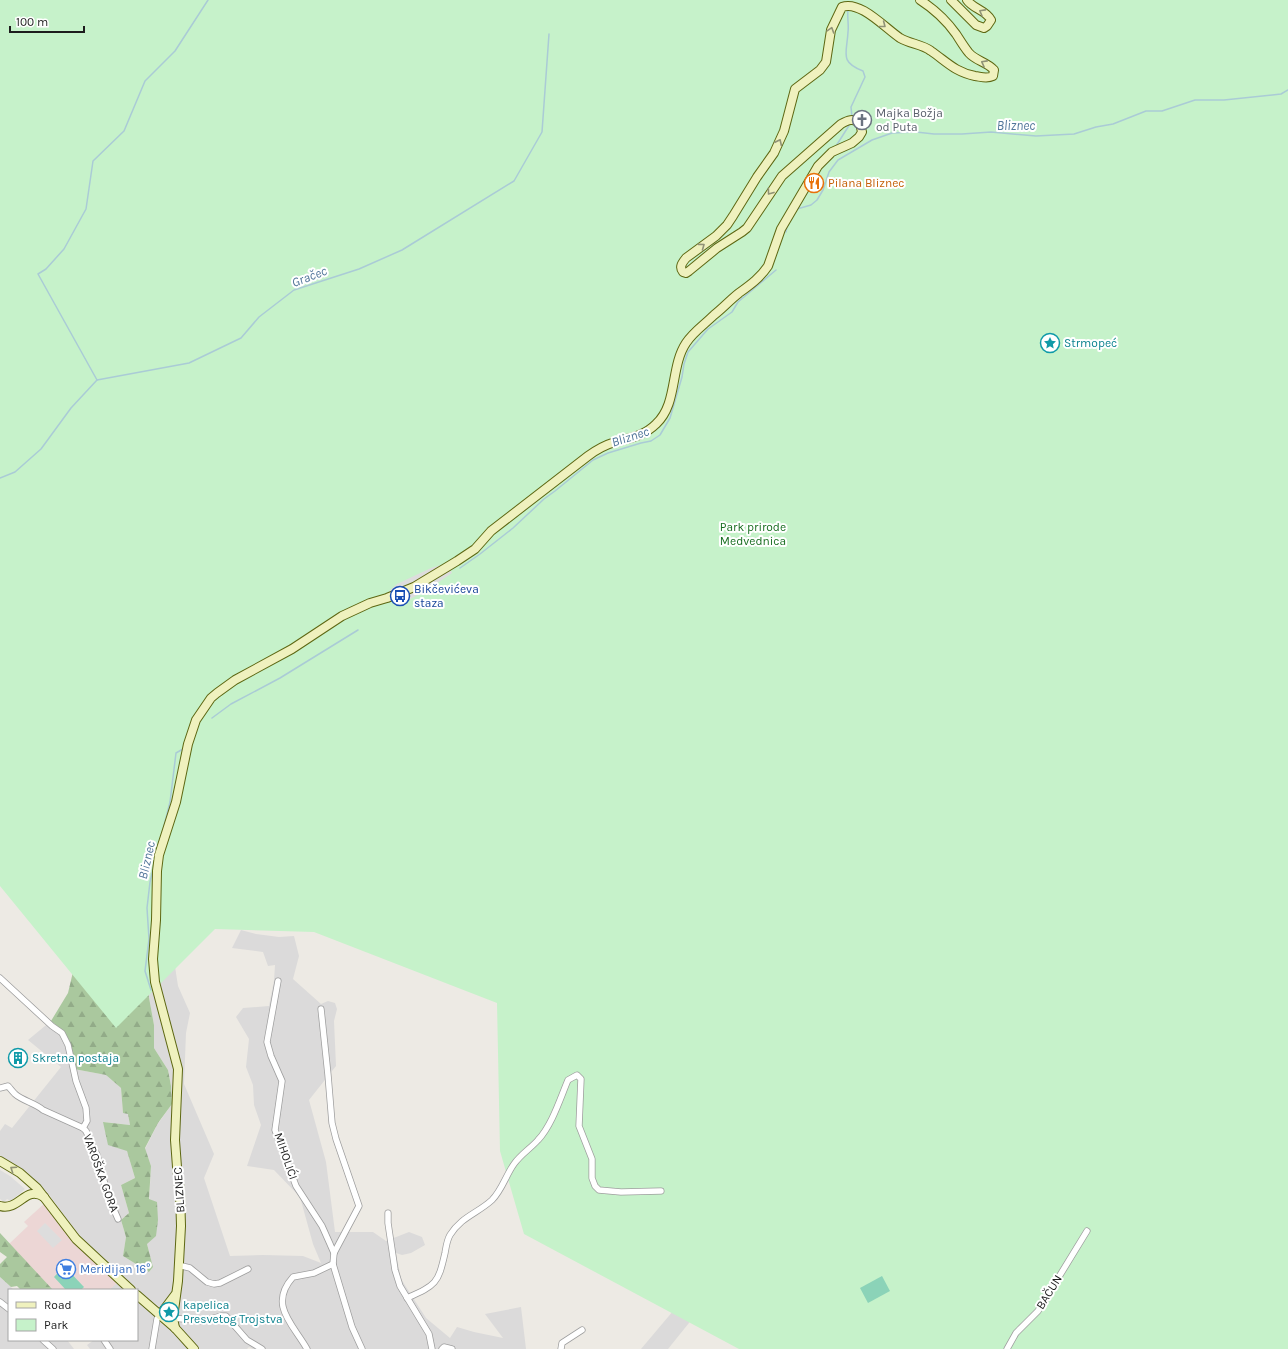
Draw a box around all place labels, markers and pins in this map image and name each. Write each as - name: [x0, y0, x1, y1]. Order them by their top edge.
- place label: Majka Božja od Puta: [876, 106, 943, 134]
- church icon: Majka Božja od Puta: [851, 109, 873, 131]
- restaurant icon: Pilana Bliznec: [803, 172, 825, 194]
- place label: Pilana Bliznec: [828, 176, 905, 190]
- place icon: Strmopeć: [1039, 332, 1061, 354]
- place label: Strmopeć: [1064, 336, 1117, 350]
- place label: Bikčevićeva staza: [414, 582, 479, 610]
- bus stop icon: Bikčevićeva staza: [389, 585, 411, 607]
- building icon: Skretna postaja: [7, 1047, 29, 1069]
- place label: Skretna postaja: [32, 1051, 119, 1065]
- supermarket icon: Meridijan 16°: [55, 1258, 77, 1280]
- place label: Meridijan 16°: [80, 1262, 150, 1276]
- place label: kapelica Presvetog Trojstva: [183, 1298, 283, 1326]
- place icon: kapelica Presvetog Trojstva: [158, 1301, 180, 1323]

